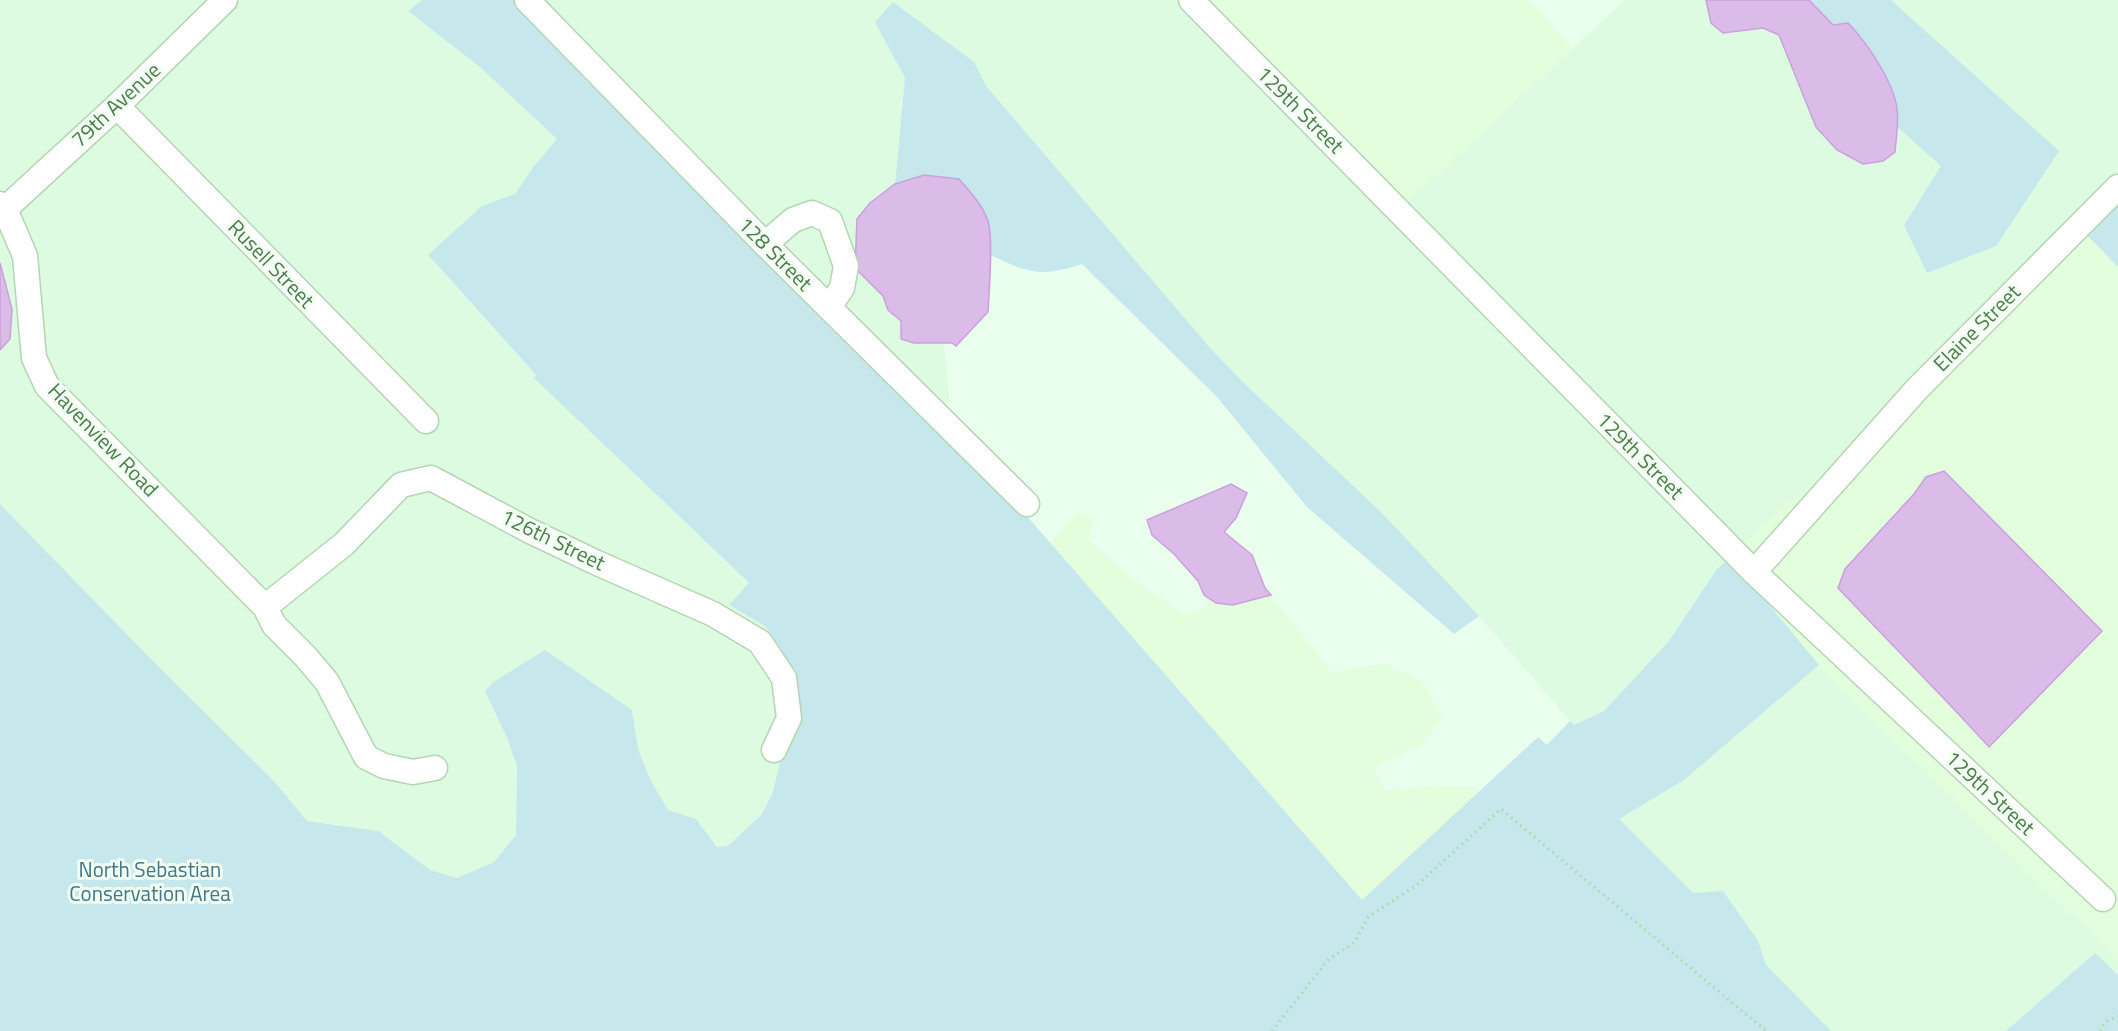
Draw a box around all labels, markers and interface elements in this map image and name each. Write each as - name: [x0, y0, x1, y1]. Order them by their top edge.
- street label: 79th Avenue: [63, 54, 167, 154]
- street label: 129th Street: [1250, 58, 1352, 161]
- street label: 128 Street: [731, 209, 821, 298]
- street label: Rusell Street: [221, 212, 323, 315]
- street label: Elaine Street: [1925, 276, 2028, 378]
- street label: Havenview Road: [41, 375, 166, 503]
- street label: 129th Street: [1590, 404, 1692, 507]
- street label: 126th Street: [496, 500, 612, 578]
- street label: 129th Street: [1939, 742, 2043, 843]
- park label: North Sebastian Conservation Area: [69, 853, 231, 909]

